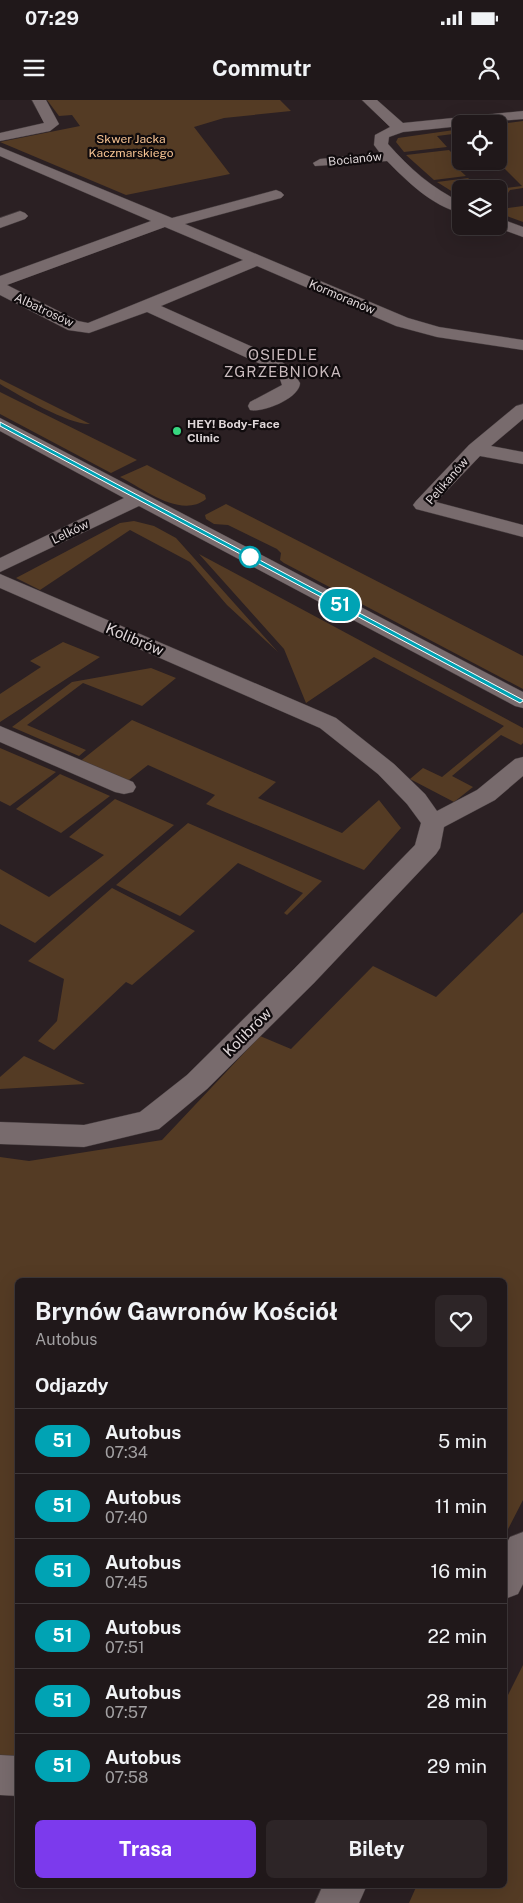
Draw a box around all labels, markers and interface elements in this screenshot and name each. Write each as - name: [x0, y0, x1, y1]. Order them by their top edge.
- text: 07:29: [25, 7, 79, 29]
- icon: menu: [20, 54, 48, 82]
- icon: person: [475, 54, 503, 82]
- text: Commutr: [212, 55, 311, 81]
- map controls: [452, 115, 507, 235]
- button: locate: [452, 115, 507, 170]
- park label: Skwer Jacka Kaczmarskiego: [88, 132, 174, 160]
- street label: Bocianów: [327, 149, 383, 169]
- button: layers: [452, 180, 507, 235]
- street label: Kormoranów: [307, 277, 378, 317]
- street label: Albatrosów: [12, 290, 76, 330]
- district label: OSIEDLE ZGRZEBNIOKA: [224, 346, 342, 380]
- place label: HEY! Body-Face Clinic: [187, 417, 280, 445]
- marker: HEY! Body-Face Clinic: [171, 425, 183, 437]
- street label: Pelikanów: [423, 454, 471, 507]
- street label: Lelków: [49, 517, 91, 547]
- unlabelled marker: [239, 546, 261, 568]
- line badge: 51: [318, 589, 362, 621]
- text: 51: [330, 594, 350, 615]
- street label: Kolibrów: [103, 619, 167, 659]
- street label: Kolibrów: [219, 1004, 275, 1060]
- button: heart: [435, 1295, 487, 1347]
- text: Brynów Gawronów Kościół: [35, 1297, 338, 1325]
- text: Autobus: [35, 1330, 97, 1349]
- text: Odjazdy: [35, 1374, 109, 1396]
- text: Autobus: [105, 1421, 181, 1443]
- text: 51: [53, 1430, 72, 1451]
- text: 5 min: [438, 1430, 487, 1452]
- text: 07:34: [105, 1443, 148, 1462]
- text: Autobus: [105, 1486, 181, 1508]
- text: 51: [53, 1495, 72, 1516]
- text: 11 min: [435, 1495, 487, 1517]
- text: 07:40: [105, 1508, 147, 1527]
- text: Autobus: [105, 1551, 181, 1573]
- text: 51: [53, 1560, 72, 1581]
- text: 16 min: [431, 1560, 487, 1582]
- text: 07:45: [105, 1573, 148, 1592]
- text: Autobus: [105, 1616, 181, 1638]
- text: 51: [53, 1625, 72, 1646]
- text: 22 min: [428, 1625, 487, 1647]
- text: 07:51: [105, 1638, 144, 1657]
- text: Autobus: [105, 1681, 181, 1703]
- text: 51: [53, 1690, 72, 1711]
- text: 28 min: [427, 1690, 487, 1712]
- text: 07:57: [105, 1703, 148, 1722]
- text: Autobus: [105, 1746, 181, 1768]
- text: 51: [53, 1755, 72, 1776]
- text: 29 min: [427, 1755, 487, 1777]
- text: 07:58: [105, 1768, 148, 1787]
- button: Trasa: [35, 1820, 256, 1878]
- button: Bilety: [266, 1820, 487, 1878]

